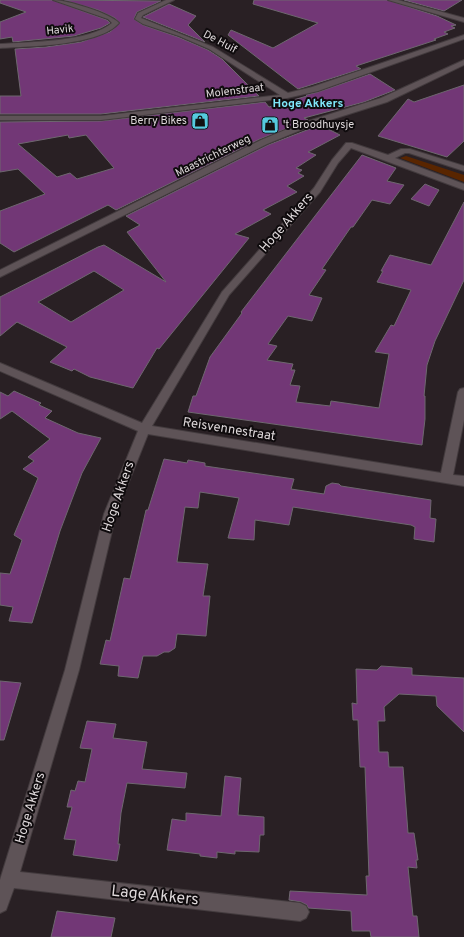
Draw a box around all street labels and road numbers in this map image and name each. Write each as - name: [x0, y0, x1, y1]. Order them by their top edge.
- street label: Havik: [46, 22, 75, 38]
- street label: De Huif: [201, 27, 240, 57]
- street label: Molenstraat: [205, 80, 265, 102]
- street label: Maastrichterweg: [173, 132, 253, 180]
- street label: Hoge Akkers: [257, 190, 317, 256]
- street label: Reisvennestraat: [181, 415, 277, 445]
- street label: Hoge Akkers: [99, 460, 139, 534]
- street label: Hoge Akkers: [13, 770, 49, 846]
- street label: Lage Akkers: [110, 881, 200, 911]

